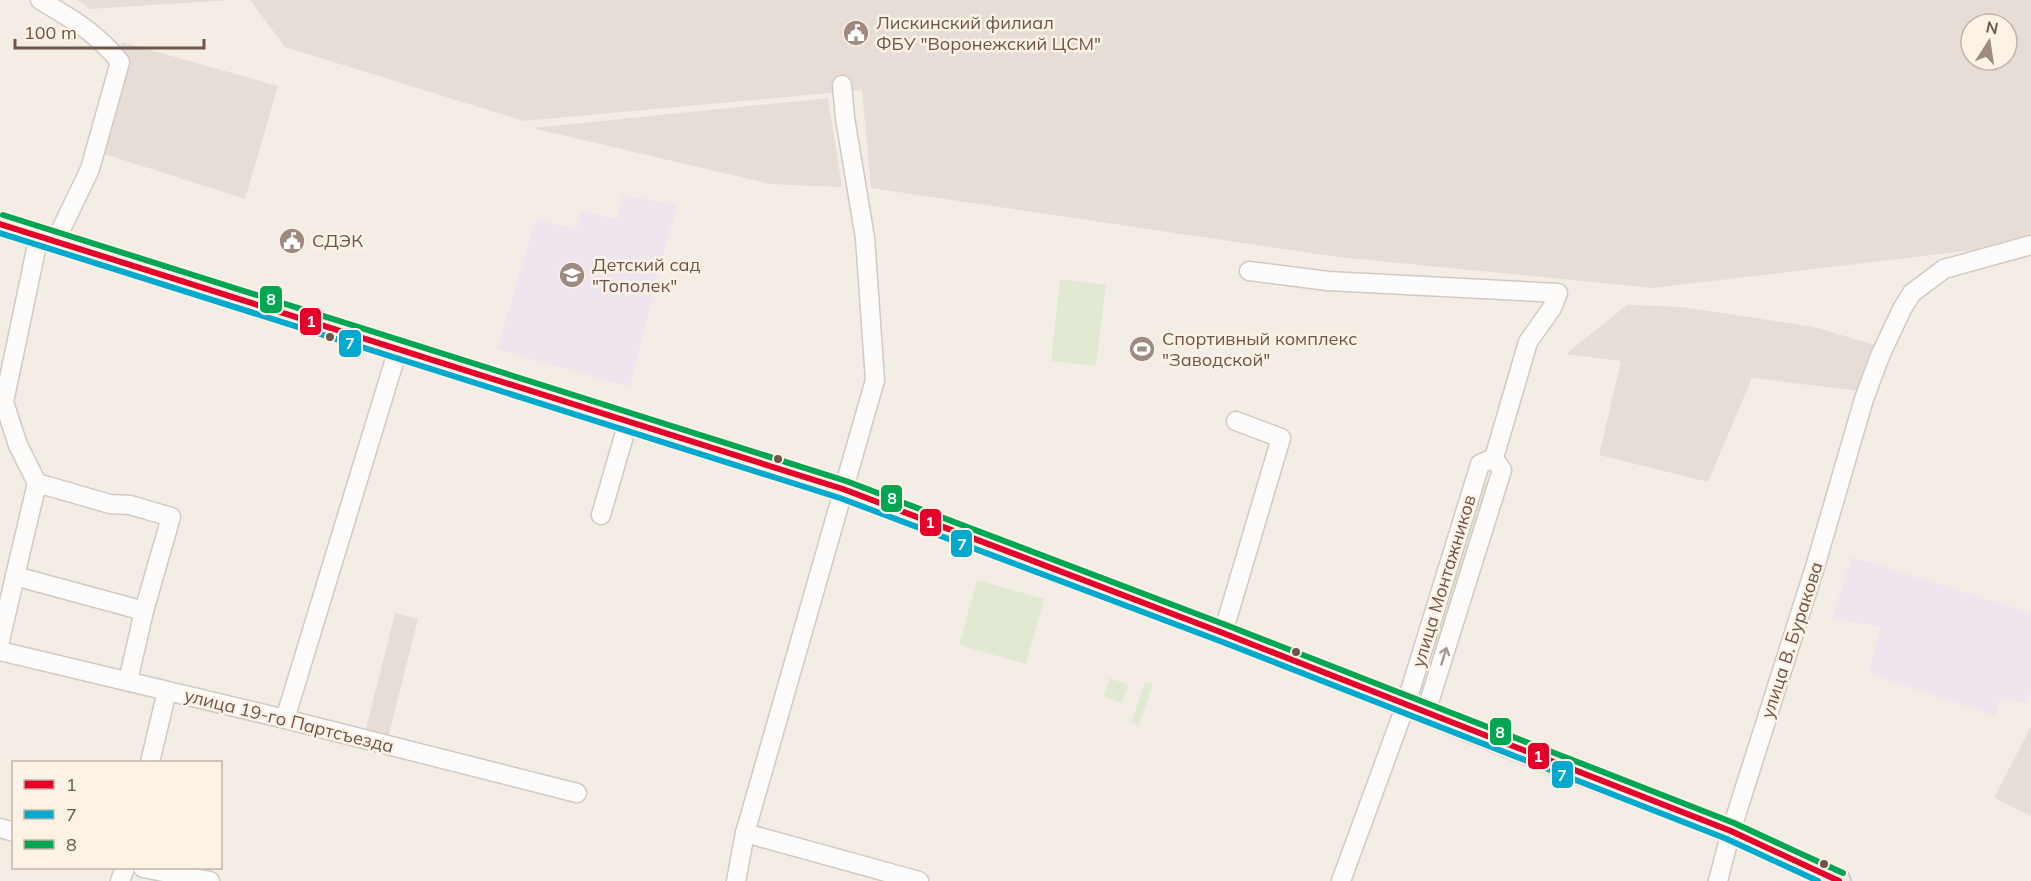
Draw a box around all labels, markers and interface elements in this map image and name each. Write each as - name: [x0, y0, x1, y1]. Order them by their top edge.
- place label: Лискинский филиал ФБУ "Воронежский ЦСМ": [876, 11, 1101, 55]
- scale bar: [15, 12, 204, 50]
- north arrow: [1959, 12, 2019, 72]
- text: N: [1984, 16, 2000, 38]
- public building icon: Лискинский филиал ФБУ "Воронежский ЦСМ": [841, 18, 871, 48]
- text: 100 m: [24, 21, 77, 44]
- public building icon: СДЭК: [277, 226, 307, 256]
- place label: СДЭК: [312, 229, 363, 252]
- place label: Детский сад "Тополек": [592, 253, 701, 297]
- school or university icon: Детский сад "Тополек": [557, 260, 587, 290]
- line badge: 8: [259, 285, 283, 314]
- text: 8: [266, 289, 276, 309]
- line badge: 1: [299, 307, 322, 336]
- text: 1: [306, 311, 316, 331]
- place label: Спортивный комплекс "Заводской": [1162, 327, 1357, 371]
- line badge: 7: [338, 329, 362, 358]
- unlabelled marker: [324, 331, 336, 343]
- text: 7: [345, 333, 355, 353]
- sports icon: Спортивный комплекс "Заводской": [1127, 334, 1157, 364]
- unlabelled marker: [772, 453, 784, 465]
- line badge: 8: [880, 484, 903, 513]
- text: 8: [887, 488, 897, 508]
- street label: улица Монтажников: [1406, 492, 1481, 670]
- line badge: 1: [919, 508, 942, 537]
- text: 1: [925, 512, 935, 532]
- line badge: 7: [950, 529, 973, 558]
- text: 7: [957, 534, 967, 554]
- street label: улица В. Буракова: [1755, 559, 1828, 721]
- unlabelled marker: [1290, 646, 1302, 658]
- one-way arrow: [1439, 647, 1450, 666]
- street label: улица 19-го Партсъезда: [182, 683, 396, 758]
- line badge: 8: [1489, 717, 1512, 746]
- text: 8: [1495, 722, 1505, 742]
- line badge: 1: [1527, 742, 1550, 770]
- text: 1: [1533, 746, 1543, 766]
- line badge: 7: [1551, 760, 1574, 789]
- legend: [12, 761, 222, 869]
- text: 7: [1557, 765, 1567, 785]
- text: 1: [66, 773, 77, 796]
- text: 7: [66, 803, 77, 826]
- text: 8: [66, 833, 77, 856]
- unlabelled marker: [1818, 858, 1830, 870]

